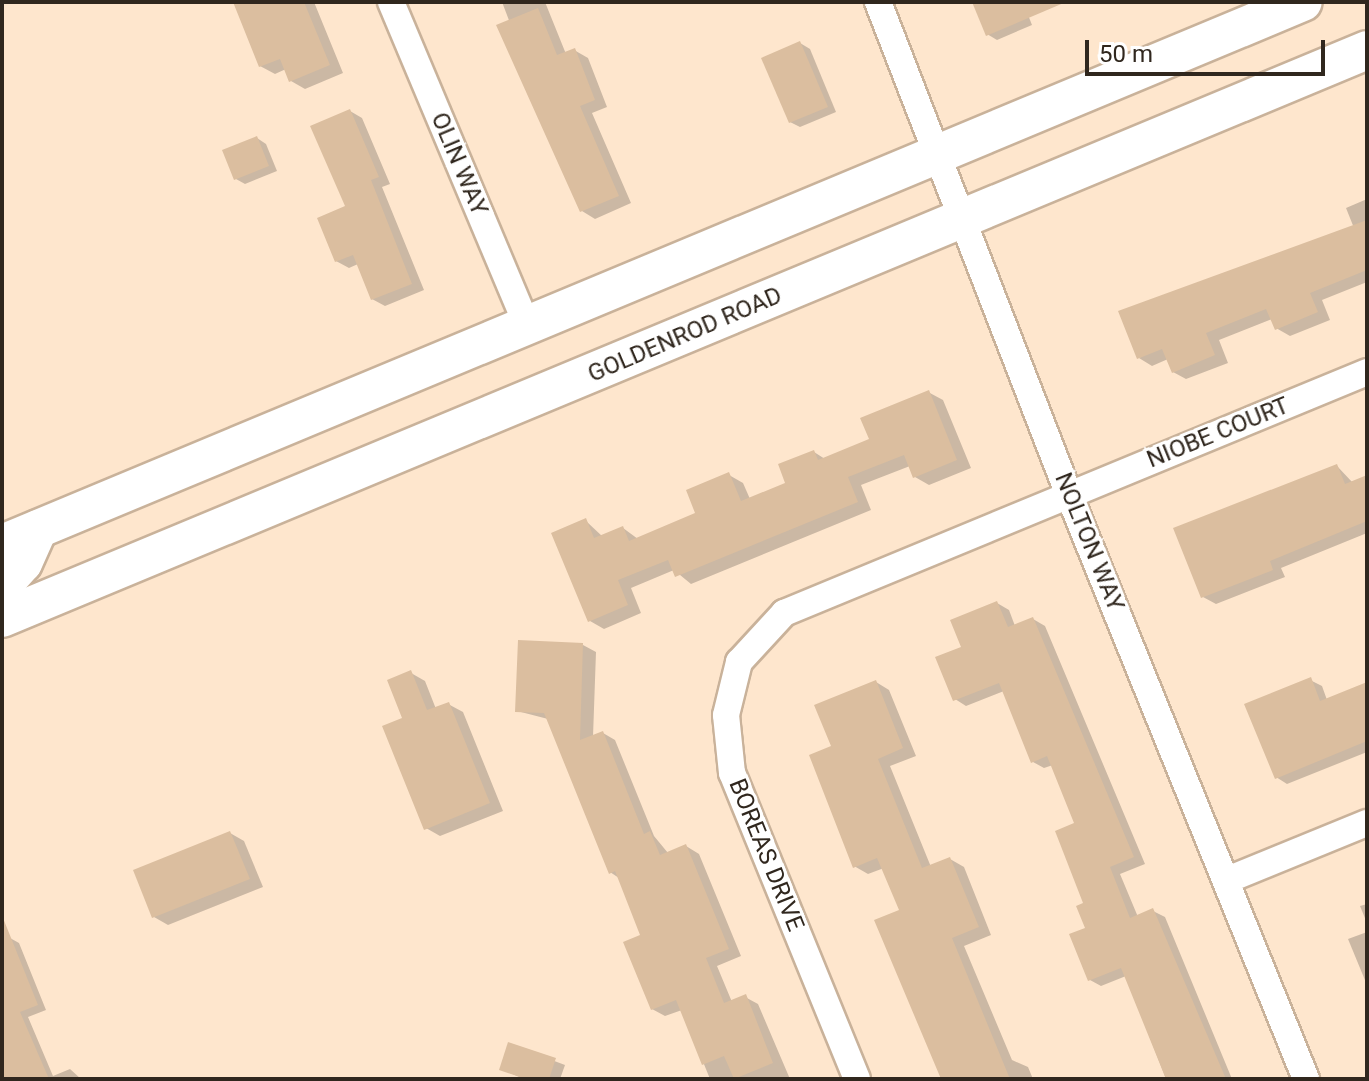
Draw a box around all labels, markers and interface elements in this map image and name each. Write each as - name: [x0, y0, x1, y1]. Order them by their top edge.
- scale bar: [1089, 24, 1329, 74]
- text: 50 m: [1099, 40, 1153, 68]
- street label: OLIN WAY: [424, 108, 494, 220]
- street label: GOLDENROD ROAD: [584, 281, 786, 389]
- street label: NIOBE COURT: [1143, 391, 1293, 475]
- street label: NOLTON WAY: [1048, 469, 1130, 615]
- street label: BOREAS DRIVE: [722, 775, 810, 935]

